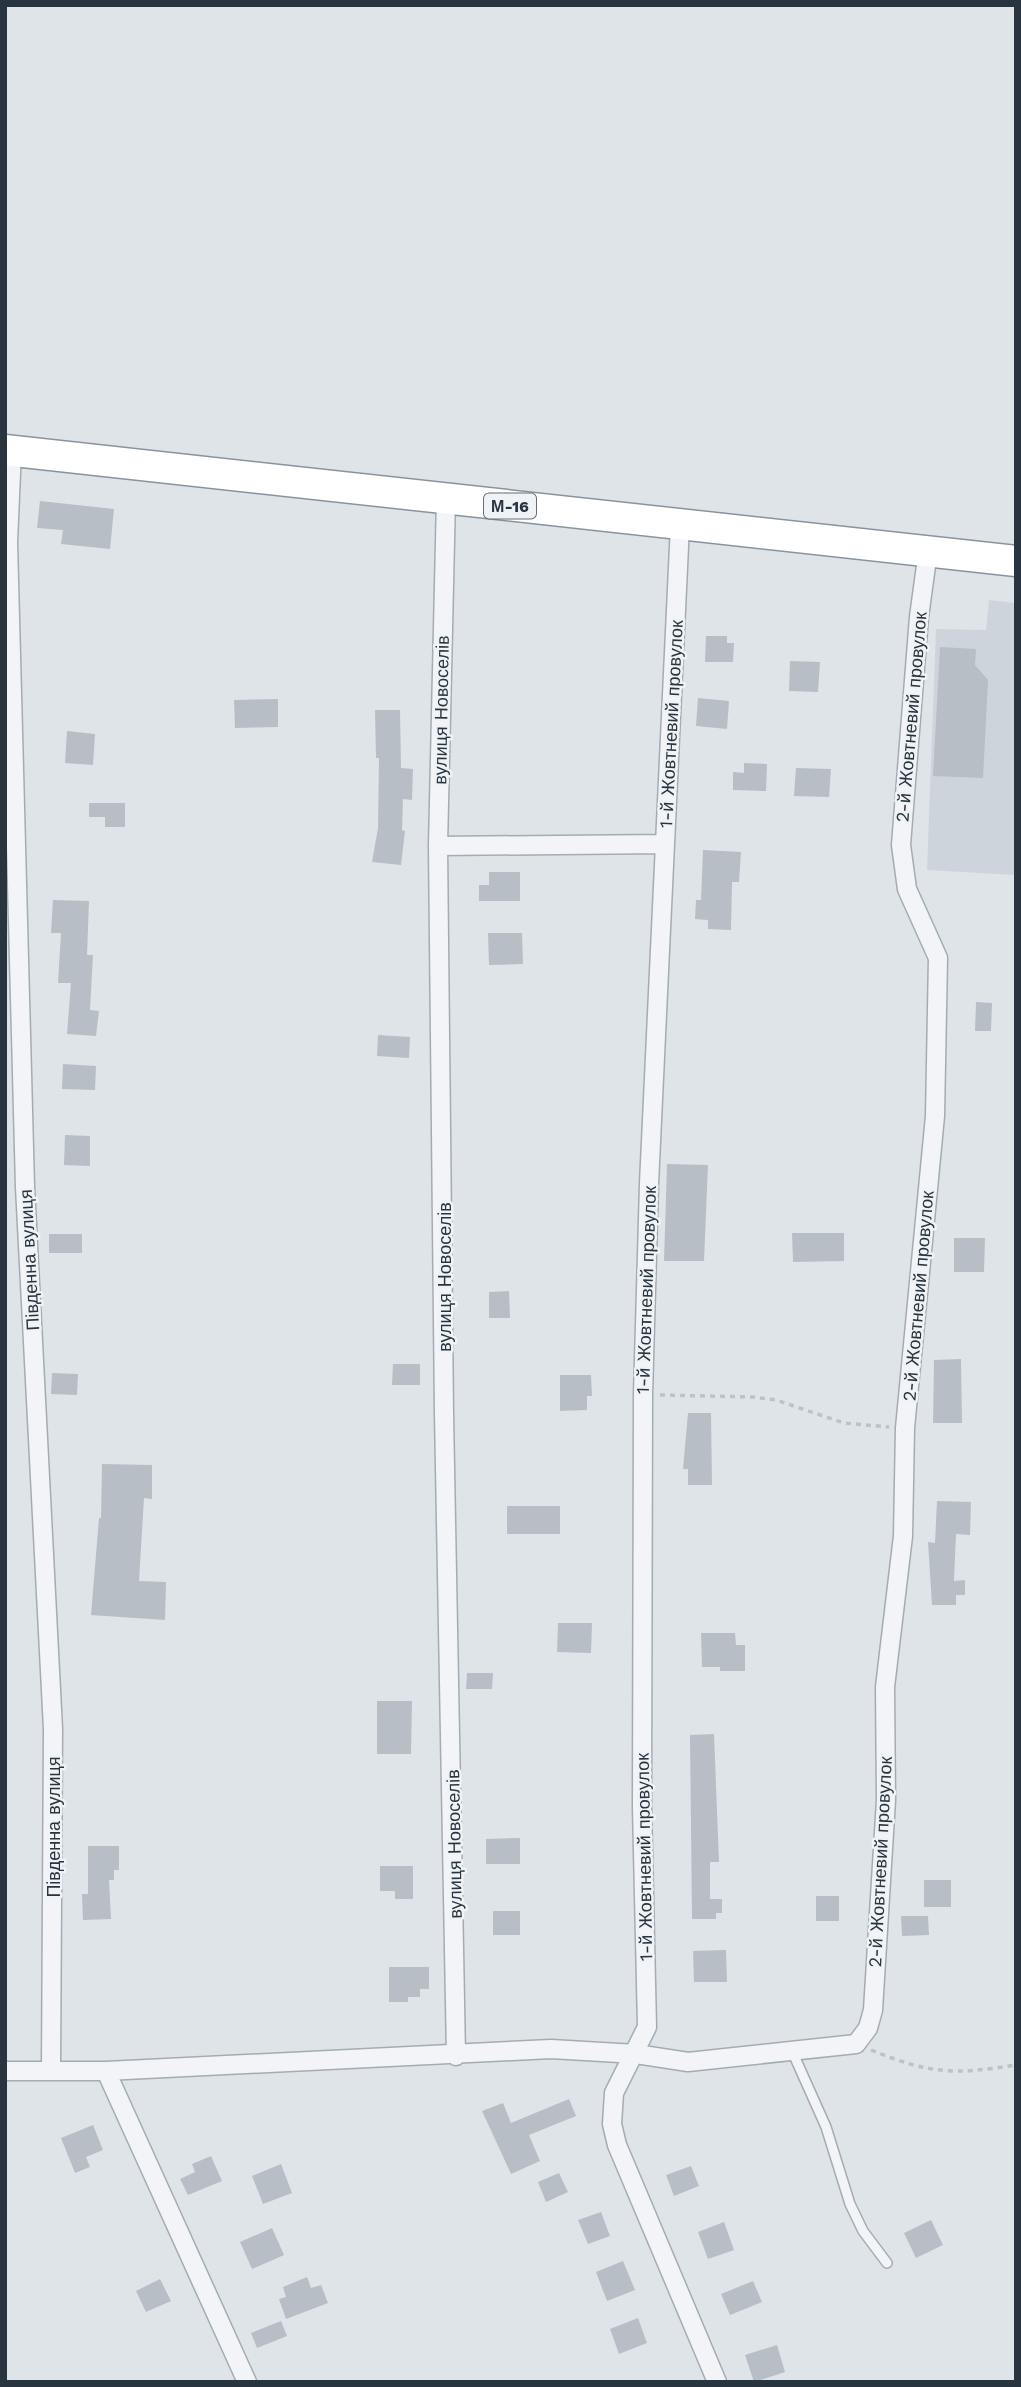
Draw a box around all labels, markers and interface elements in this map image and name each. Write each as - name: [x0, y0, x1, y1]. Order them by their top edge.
- road number: М-16: [484, 494, 536, 519]
- street label: 2-й Жовтневий провулок: [891, 611, 931, 823]
- street label: 1-й Жовтневий провулок: [655, 619, 687, 828]
- street label: вулиця Новоселів: [429, 635, 453, 785]
- street label: 1-й Жовтневий провулок: [632, 1186, 660, 1394]
- street label: Південна вулиця: [15, 1189, 43, 1331]
- street label: 2-й Жовтневий провулок: [898, 1190, 938, 1402]
- street label: вулиця Новоселів: [434, 1202, 455, 1352]
- street label: 1-й Жовтневий провулок: [632, 1753, 656, 1961]
- street label: Південна вулиця: [43, 1756, 64, 1898]
- street label: 2-й Жовтневий провулок: [864, 1756, 896, 1968]
- street label: вулиця Новоселів: [442, 1769, 466, 1919]

